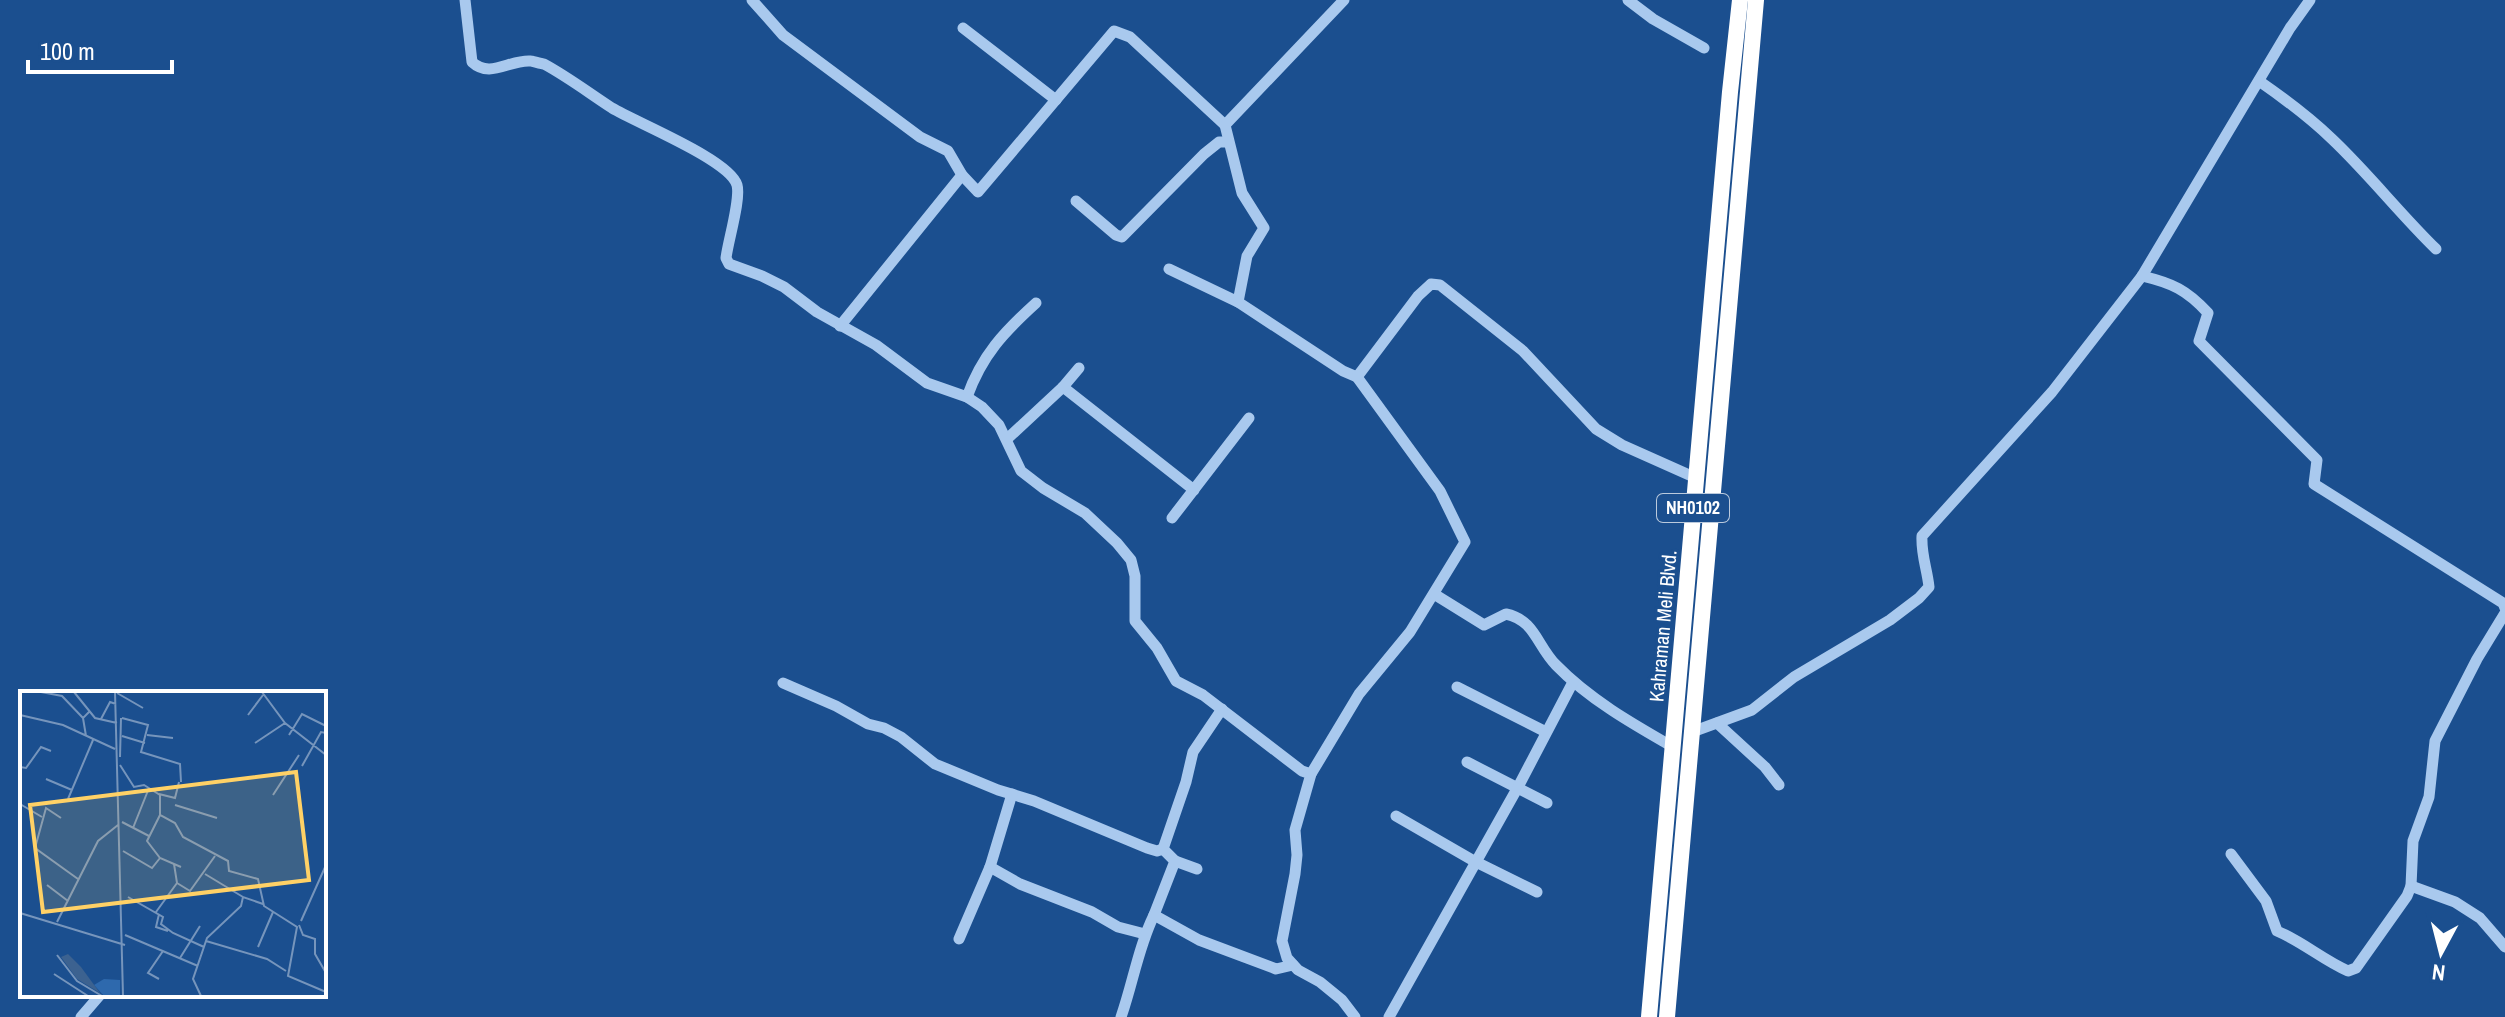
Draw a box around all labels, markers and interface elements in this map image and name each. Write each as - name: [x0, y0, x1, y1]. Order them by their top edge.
- scale bar: [28, 24, 172, 74]
- text: 100 m: [40, 35, 95, 67]
- road number: NH0102: [1657, 494, 1729, 522]
- street label: Kahraman Meli Blvd.: [1642, 549, 1683, 703]
- inset map: [20, 691, 326, 997]
- north arrow: [2401, 913, 2481, 993]
- text: N: [2430, 957, 2447, 989]

